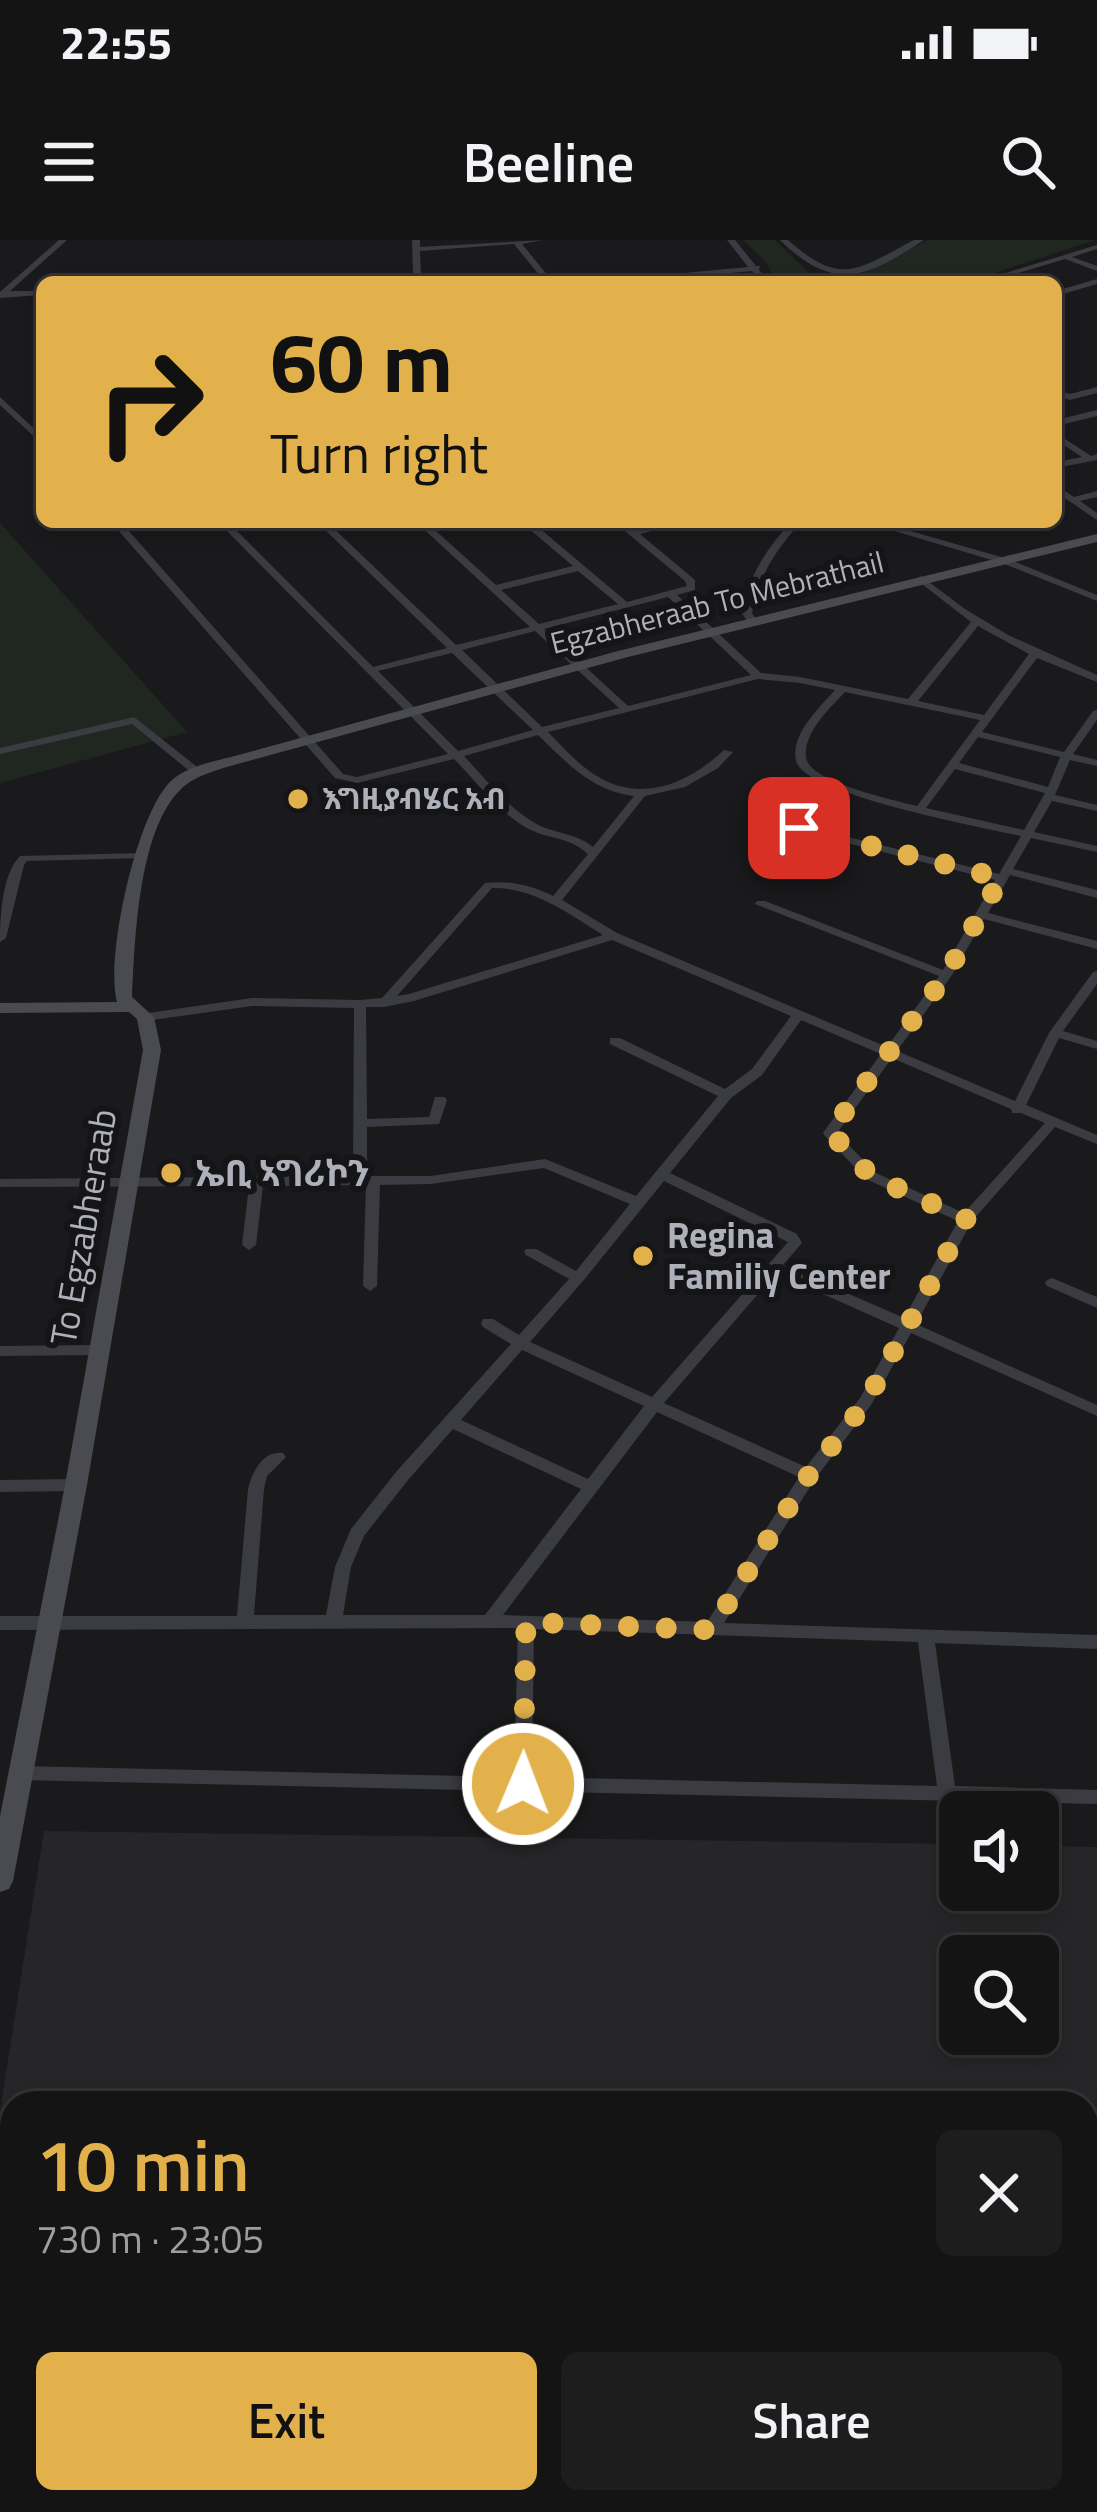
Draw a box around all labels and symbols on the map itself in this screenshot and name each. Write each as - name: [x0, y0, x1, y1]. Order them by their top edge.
- street label: Egzabheraab To Mebrathail: [545, 538, 888, 666]
- place label: እግዚያብሄር አብ: [322, 775, 506, 821]
- pin: [748, 777, 850, 879]
- marker: እግዚያብሄር አብ: [285, 786, 311, 812]
- street label: To Egzabheraab: [35, 1105, 130, 1349]
- place label: ኤቢ ኣግሪኮን: [195, 1145, 370, 1200]
- marker: ኤቢ ኣግሪኮን: [158, 1160, 184, 1186]
- place label: Regina Familiy Center: [667, 1207, 891, 1303]
- marker: Regina Familiy Center: [630, 1243, 656, 1269]
- position arrow: [460, 1721, 586, 1847]

